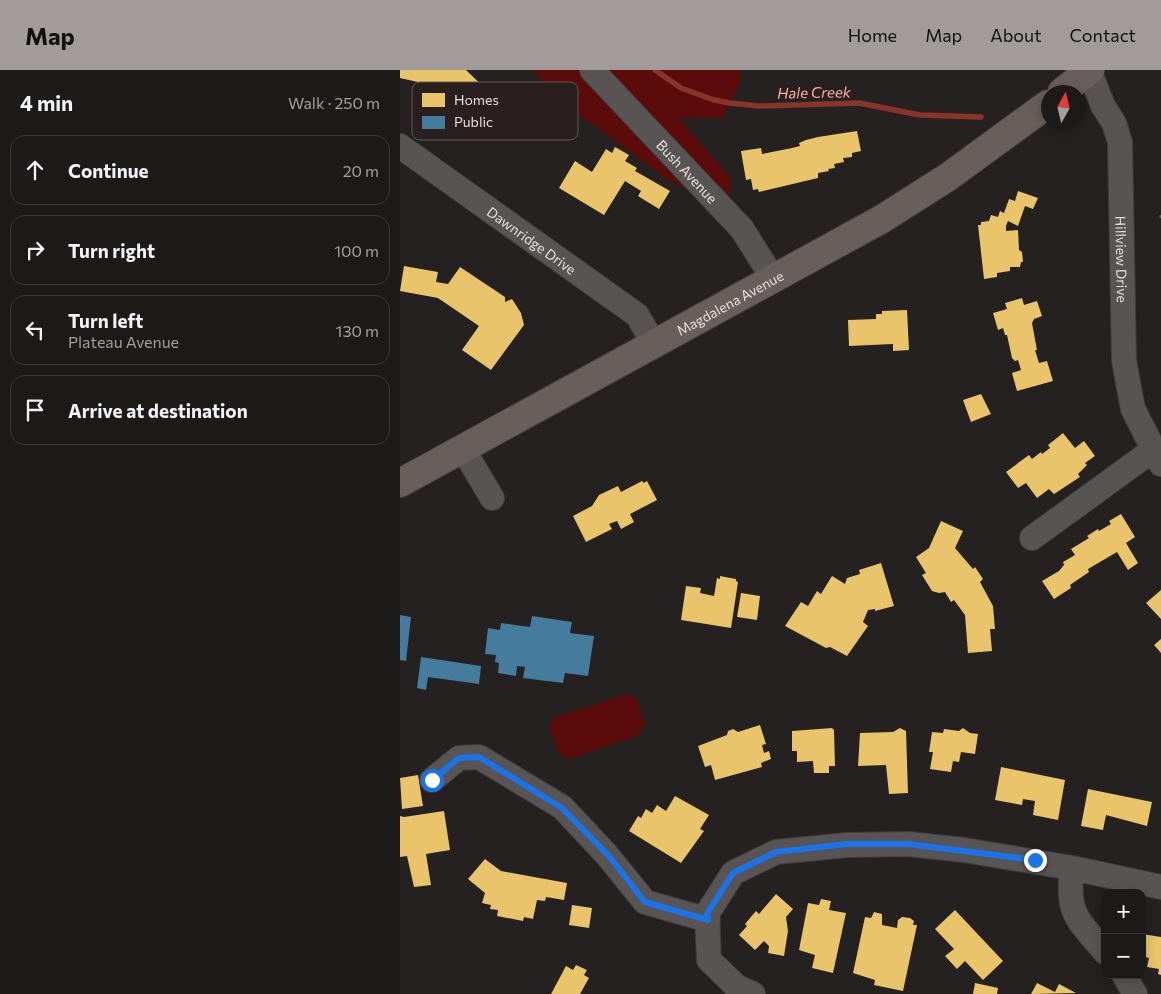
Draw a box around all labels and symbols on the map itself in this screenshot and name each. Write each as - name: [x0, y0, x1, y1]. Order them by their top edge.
- legend: [412, 82, 578, 140]
- water label: Hale Creek: [777, 82, 852, 102]
- north arrow: [1041, 85, 1086, 130]
- text: Homes: [454, 91, 499, 108]
- text: Public: [454, 113, 493, 130]
- street label: Bush Avenue: [654, 136, 721, 206]
- street label: Dawnridge Drive: [484, 203, 580, 278]
- street label: Hillview Drive: [1113, 216, 1131, 303]
- street label: Magdalena Avenue: [673, 266, 786, 338]
- route start: [421, 769, 444, 792]
- route end: [1024, 849, 1047, 872]

